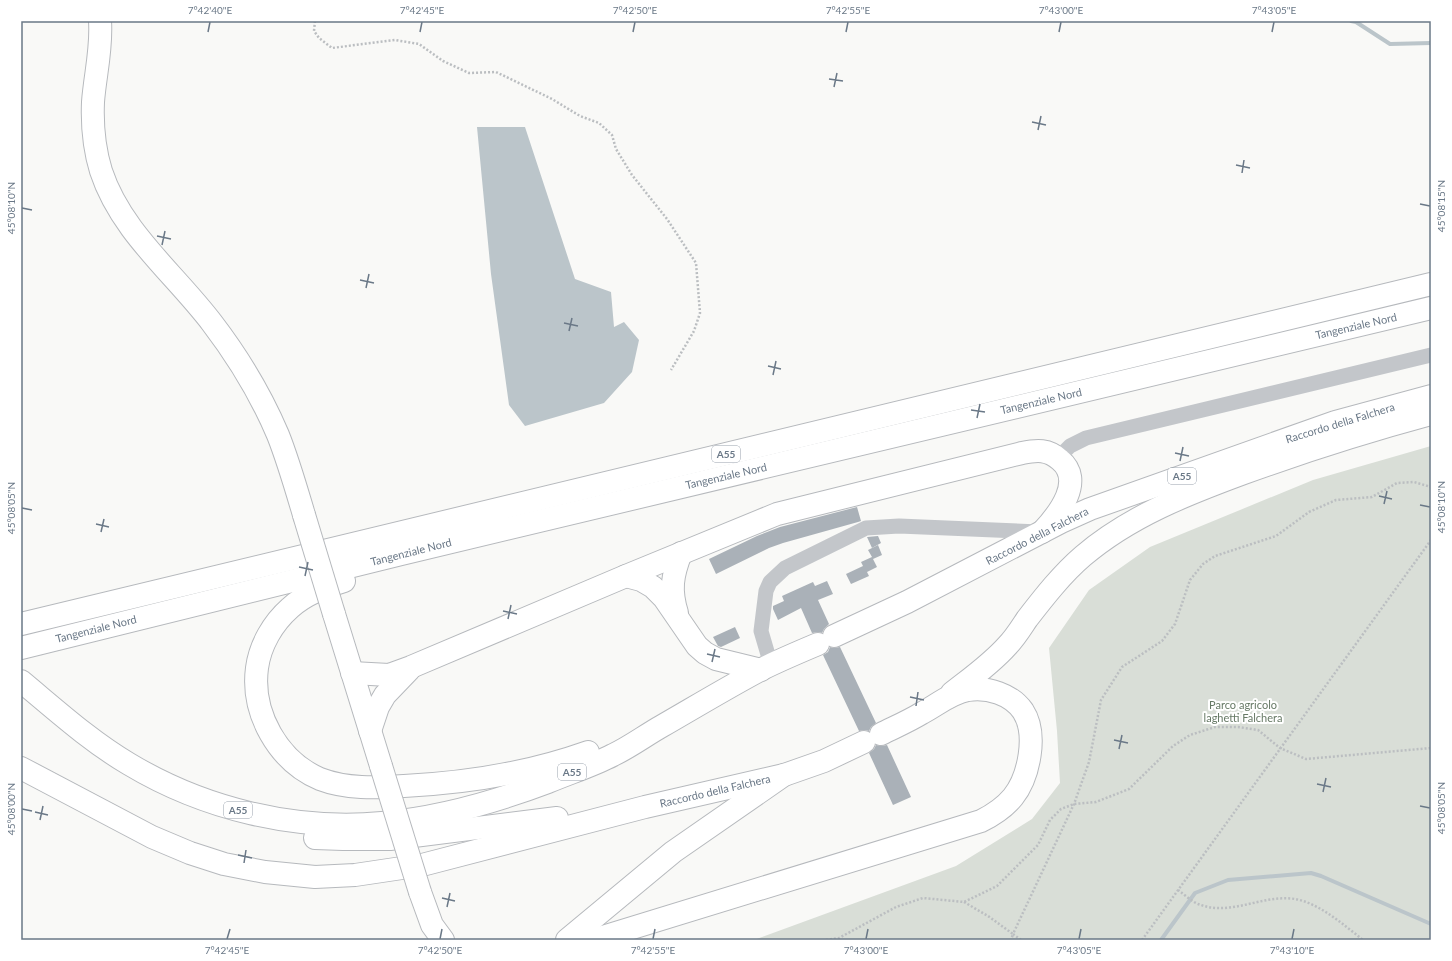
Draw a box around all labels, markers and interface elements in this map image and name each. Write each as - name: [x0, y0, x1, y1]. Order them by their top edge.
- text: 7°42'40"E: [188, 4, 233, 16]
- text: 7°42'45"E: [400, 4, 445, 16]
- text: 7°42'50"E: [613, 4, 658, 16]
- text: 7°42'55"E: [826, 4, 871, 16]
- text: 7°43'00"E: [1039, 4, 1084, 16]
- text: 7°43'05"E: [1252, 4, 1297, 16]
- text: 45°08'15"N: [1435, 180, 1447, 232]
- text: 45°08'10"N: [5, 182, 17, 234]
- street label: Tangenziale Nord: [1314, 310, 1398, 341]
- street label: Tangenziale Nord: [999, 385, 1083, 416]
- street label: Raccordo della Falchera: [1284, 400, 1396, 445]
- road number: A55: [712, 446, 740, 462]
- street label: Tangenziale Nord: [684, 460, 768, 491]
- road number: A55: [1168, 468, 1196, 484]
- text: 45°08'10"N: [1435, 481, 1447, 533]
- text: 45°08'05"N: [5, 482, 17, 534]
- street label: Raccordo della Falchera: [983, 504, 1090, 567]
- street label: Tangenziale Nord: [369, 535, 453, 568]
- street label: Tangenziale Nord: [54, 612, 138, 645]
- park label: Parco agricolo laghetti Falchera: [1204, 698, 1282, 724]
- road number: A55: [558, 764, 586, 780]
- street label: Raccordo della Falchera: [658, 771, 772, 810]
- text: 45°08'05"N: [1435, 782, 1447, 834]
- text: 45°08'00"N: [5, 783, 17, 835]
- road number: A55: [224, 802, 252, 818]
- text: 7°42'45"E: [205, 944, 250, 956]
- text: 7°42'50"E: [418, 944, 463, 956]
- text: 7°42'55"E: [631, 944, 676, 956]
- text: 7°43'00"E: [844, 944, 889, 956]
- text: 7°43'05"E: [1057, 944, 1102, 956]
- text: 7°43'10"E: [1270, 944, 1315, 956]

